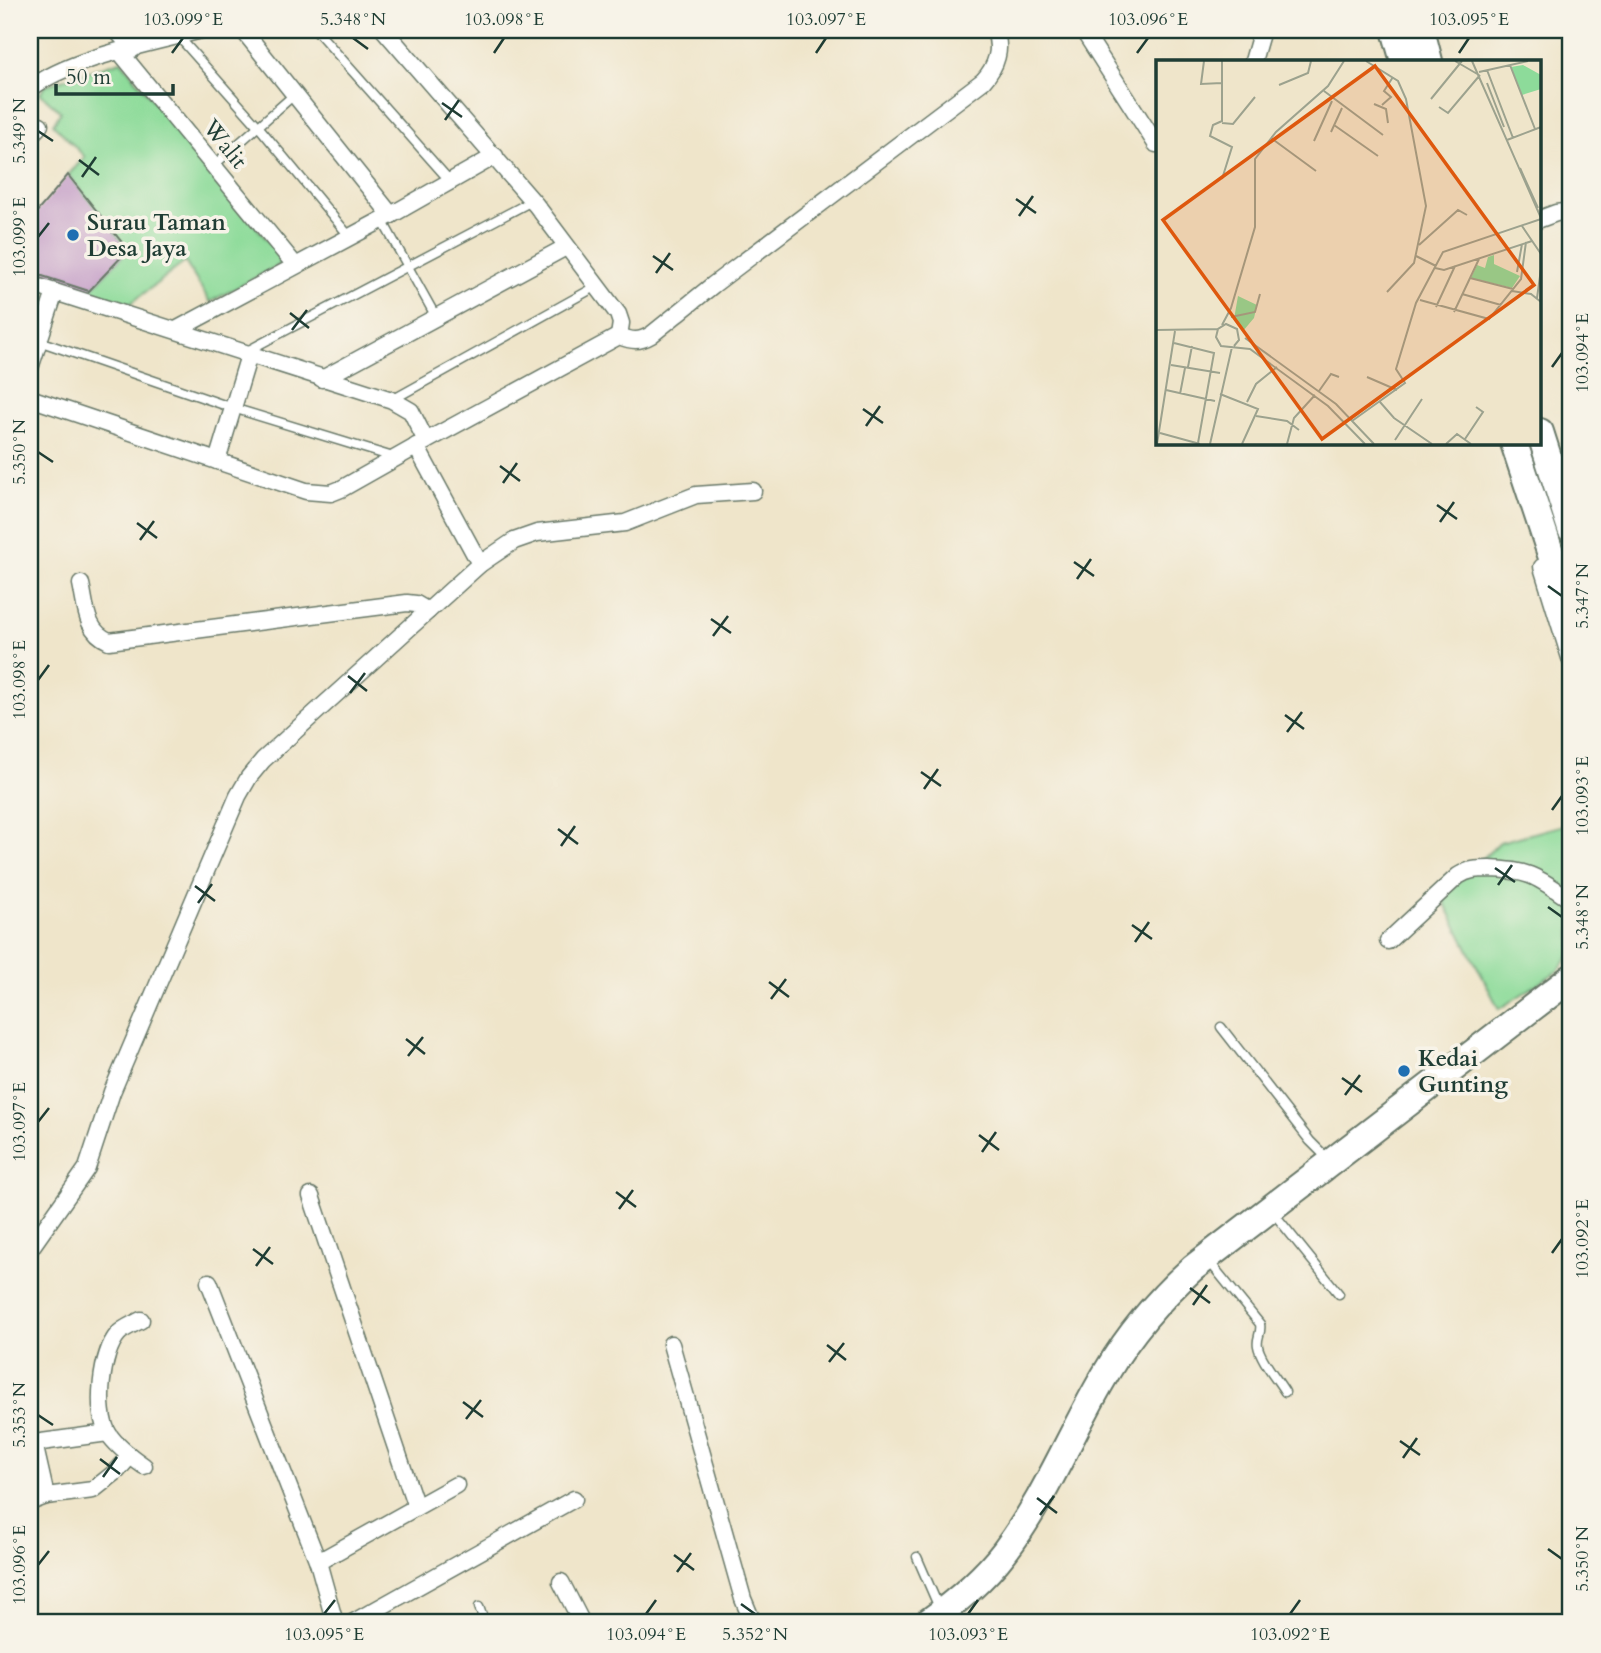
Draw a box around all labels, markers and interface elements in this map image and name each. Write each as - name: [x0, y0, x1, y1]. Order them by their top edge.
- text: 103.099°E: [143, 7, 223, 32]
- text: 5.348°N: [320, 7, 387, 32]
- text: 103.098°E: [464, 7, 544, 32]
- text: 103.097°E: [786, 7, 866, 32]
- text: 103.096°E: [1108, 7, 1188, 32]
- text: 103.095°E: [1429, 7, 1509, 32]
- scale bar: [56, 52, 173, 96]
- inset map: [1156, 60, 1542, 444]
- text: 50 m: [66, 63, 111, 92]
- text: 5.349°N: [7, 97, 32, 164]
- street label: Walit: [195, 112, 254, 175]
- text: 103.099°E: [7, 197, 32, 277]
- place label: Surau Taman Desa Jaya: [87, 207, 226, 264]
- marker: Surau Taman Desa Jaya: [65, 227, 81, 243]
- text: 103.094°E: [1570, 313, 1595, 393]
- text: 5.350°N: [7, 418, 32, 485]
- text: 5.347°N: [1570, 562, 1595, 629]
- text: 103.098°E: [7, 640, 32, 720]
- text: 103.093°E: [1570, 756, 1595, 836]
- text: 5.348°N: [1570, 883, 1595, 950]
- place label: Kedai Gunting: [1418, 1043, 1508, 1100]
- marker: Kedai Gunting: [1396, 1063, 1412, 1079]
- text: 103.097°E: [7, 1082, 32, 1162]
- text: 103.092°E: [1570, 1199, 1595, 1279]
- text: 5.353°N: [7, 1381, 32, 1448]
- text: 103.096°E: [7, 1525, 32, 1605]
- text: 5.350°N: [1570, 1525, 1595, 1592]
- text: 103.095°E: [284, 1622, 364, 1647]
- text: 103.094°E: [606, 1622, 686, 1647]
- text: 5.352°N: [722, 1622, 789, 1647]
- text: 103.093°E: [928, 1622, 1008, 1647]
- text: 103.092°E: [1250, 1622, 1330, 1647]

